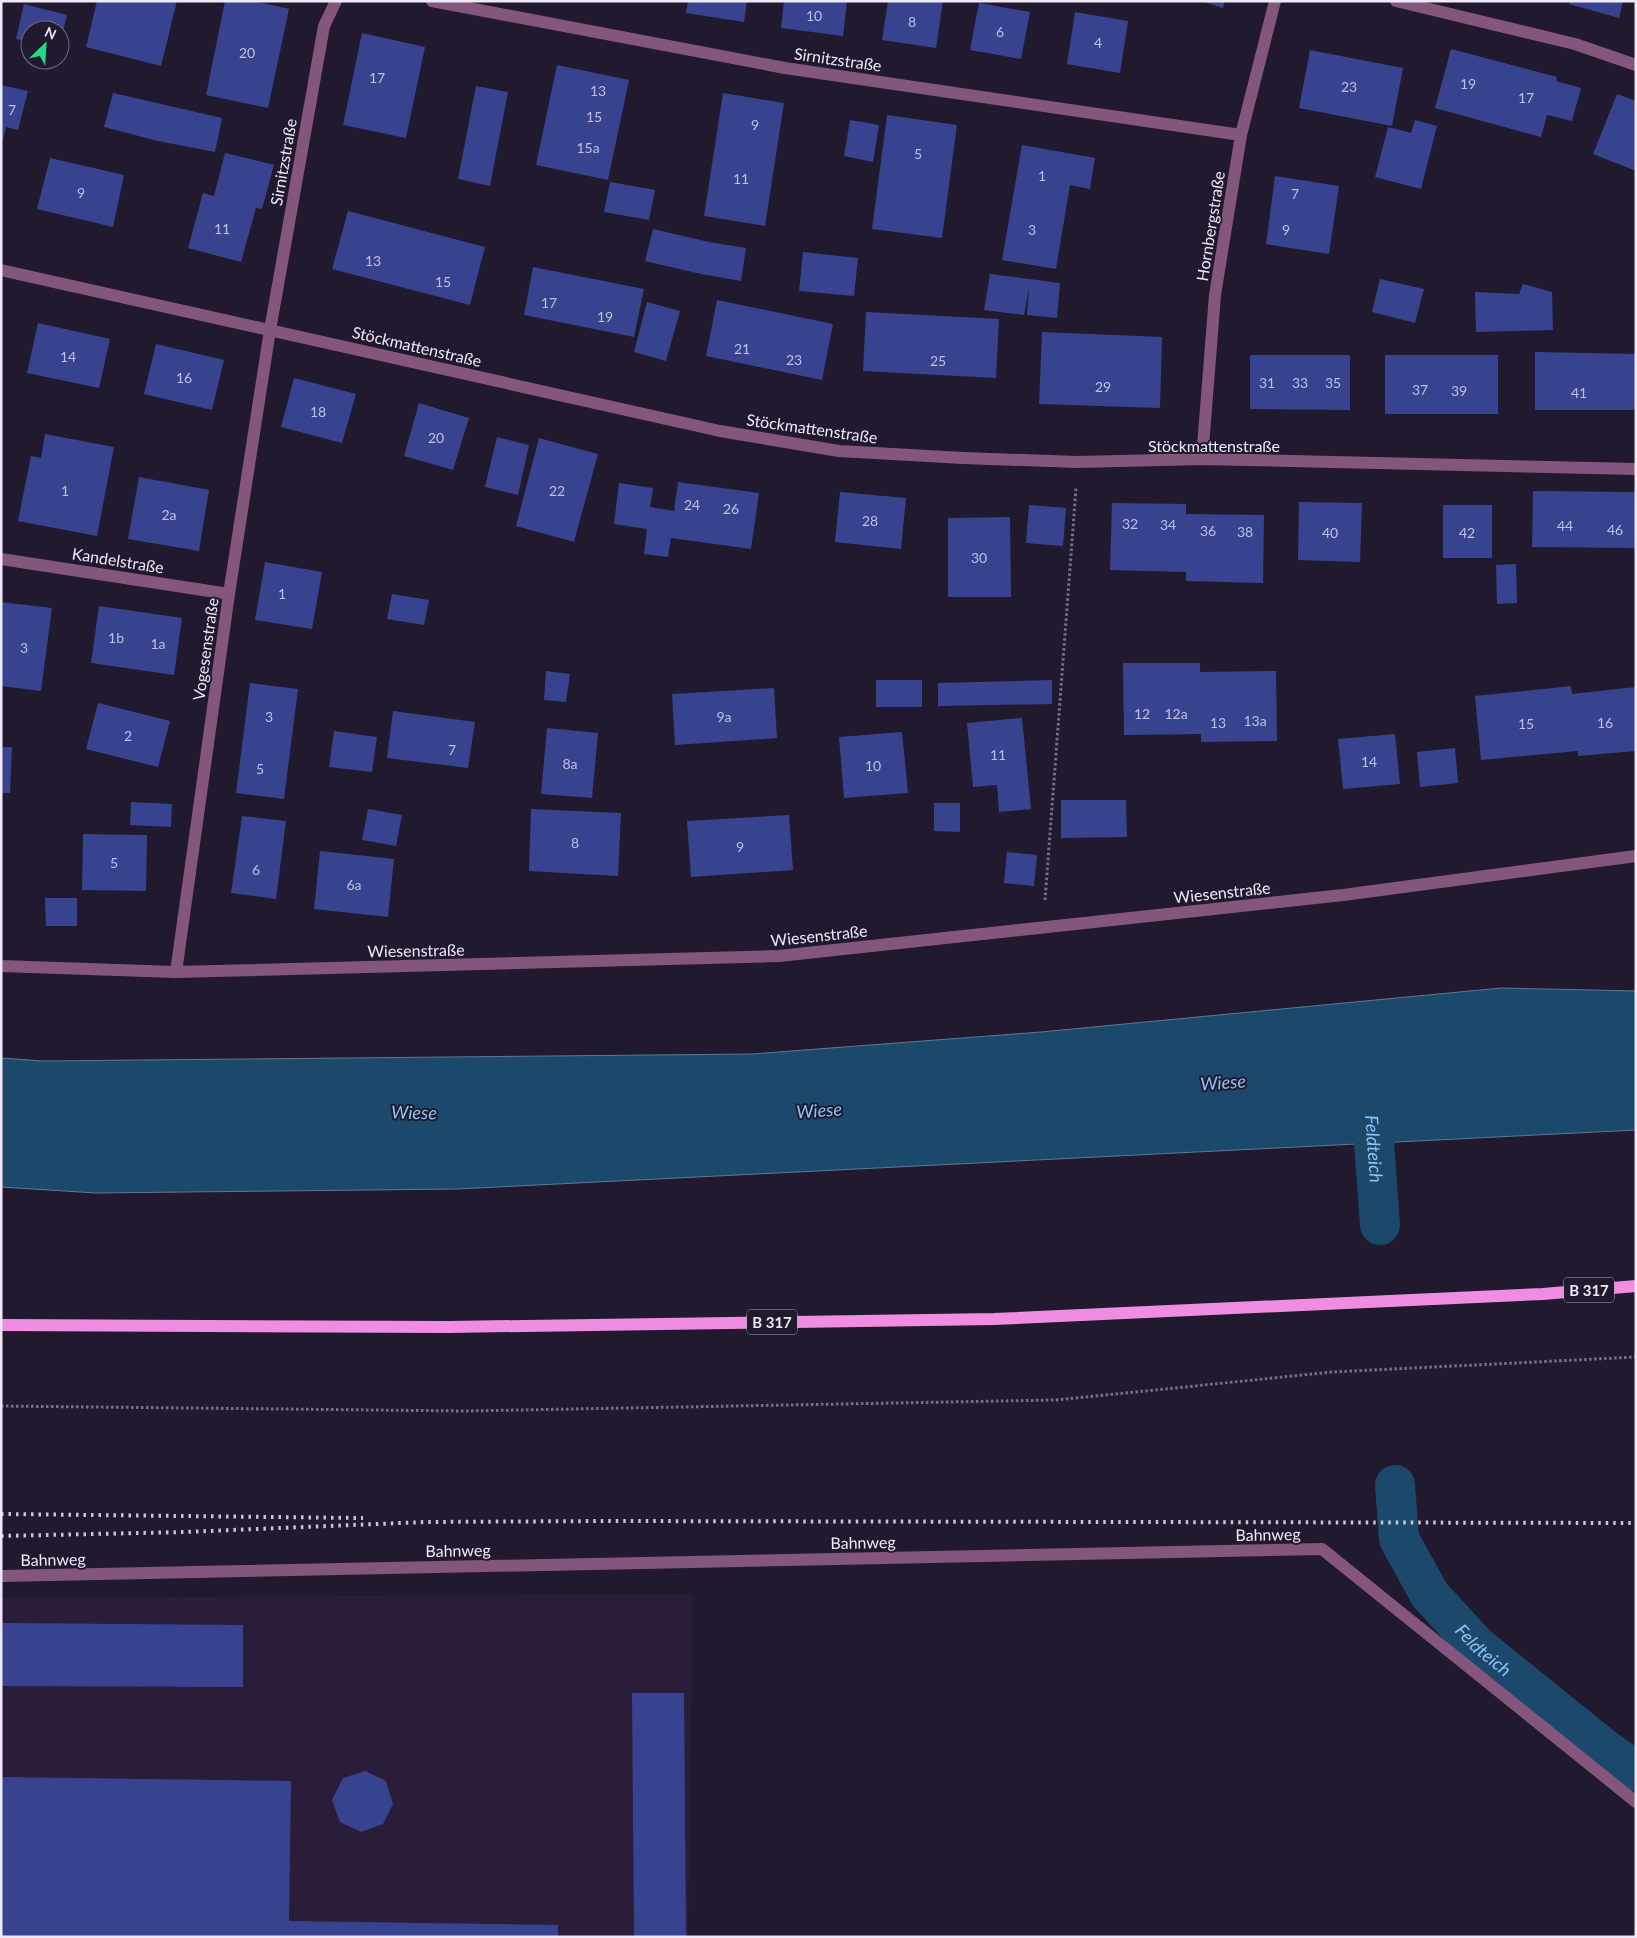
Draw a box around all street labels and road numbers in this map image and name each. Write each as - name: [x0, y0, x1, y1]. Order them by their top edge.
- street label: Sirnitzstraße: [793, 43, 883, 75]
- street label: Sirnitzstraße: [266, 117, 300, 207]
- street label: Hornbergstraße: [1192, 170, 1228, 282]
- street label: Stöckmattenstraße: [350, 322, 484, 370]
- street label: Stöckmattenstraße: [745, 409, 879, 447]
- street label: Stöckmattenstraße: [1148, 436, 1280, 455]
- street label: Kandelstraße: [71, 543, 165, 577]
- street label: Vogesenstraße: [188, 596, 222, 702]
- street label: Wiesenstraße: [1173, 877, 1271, 907]
- street label: Wiesenstraße: [770, 920, 868, 950]
- street label: Wiesenstraße: [367, 940, 465, 960]
- road number: B 317: [1564, 1278, 1614, 1302]
- road number: B 317: [747, 1310, 797, 1334]
- street label: Bahnweg: [1235, 1524, 1301, 1544]
- street label: Bahnweg: [830, 1532, 896, 1552]
- street label: Bahnweg: [425, 1540, 491, 1560]
- street label: Bahnweg: [20, 1549, 86, 1569]

